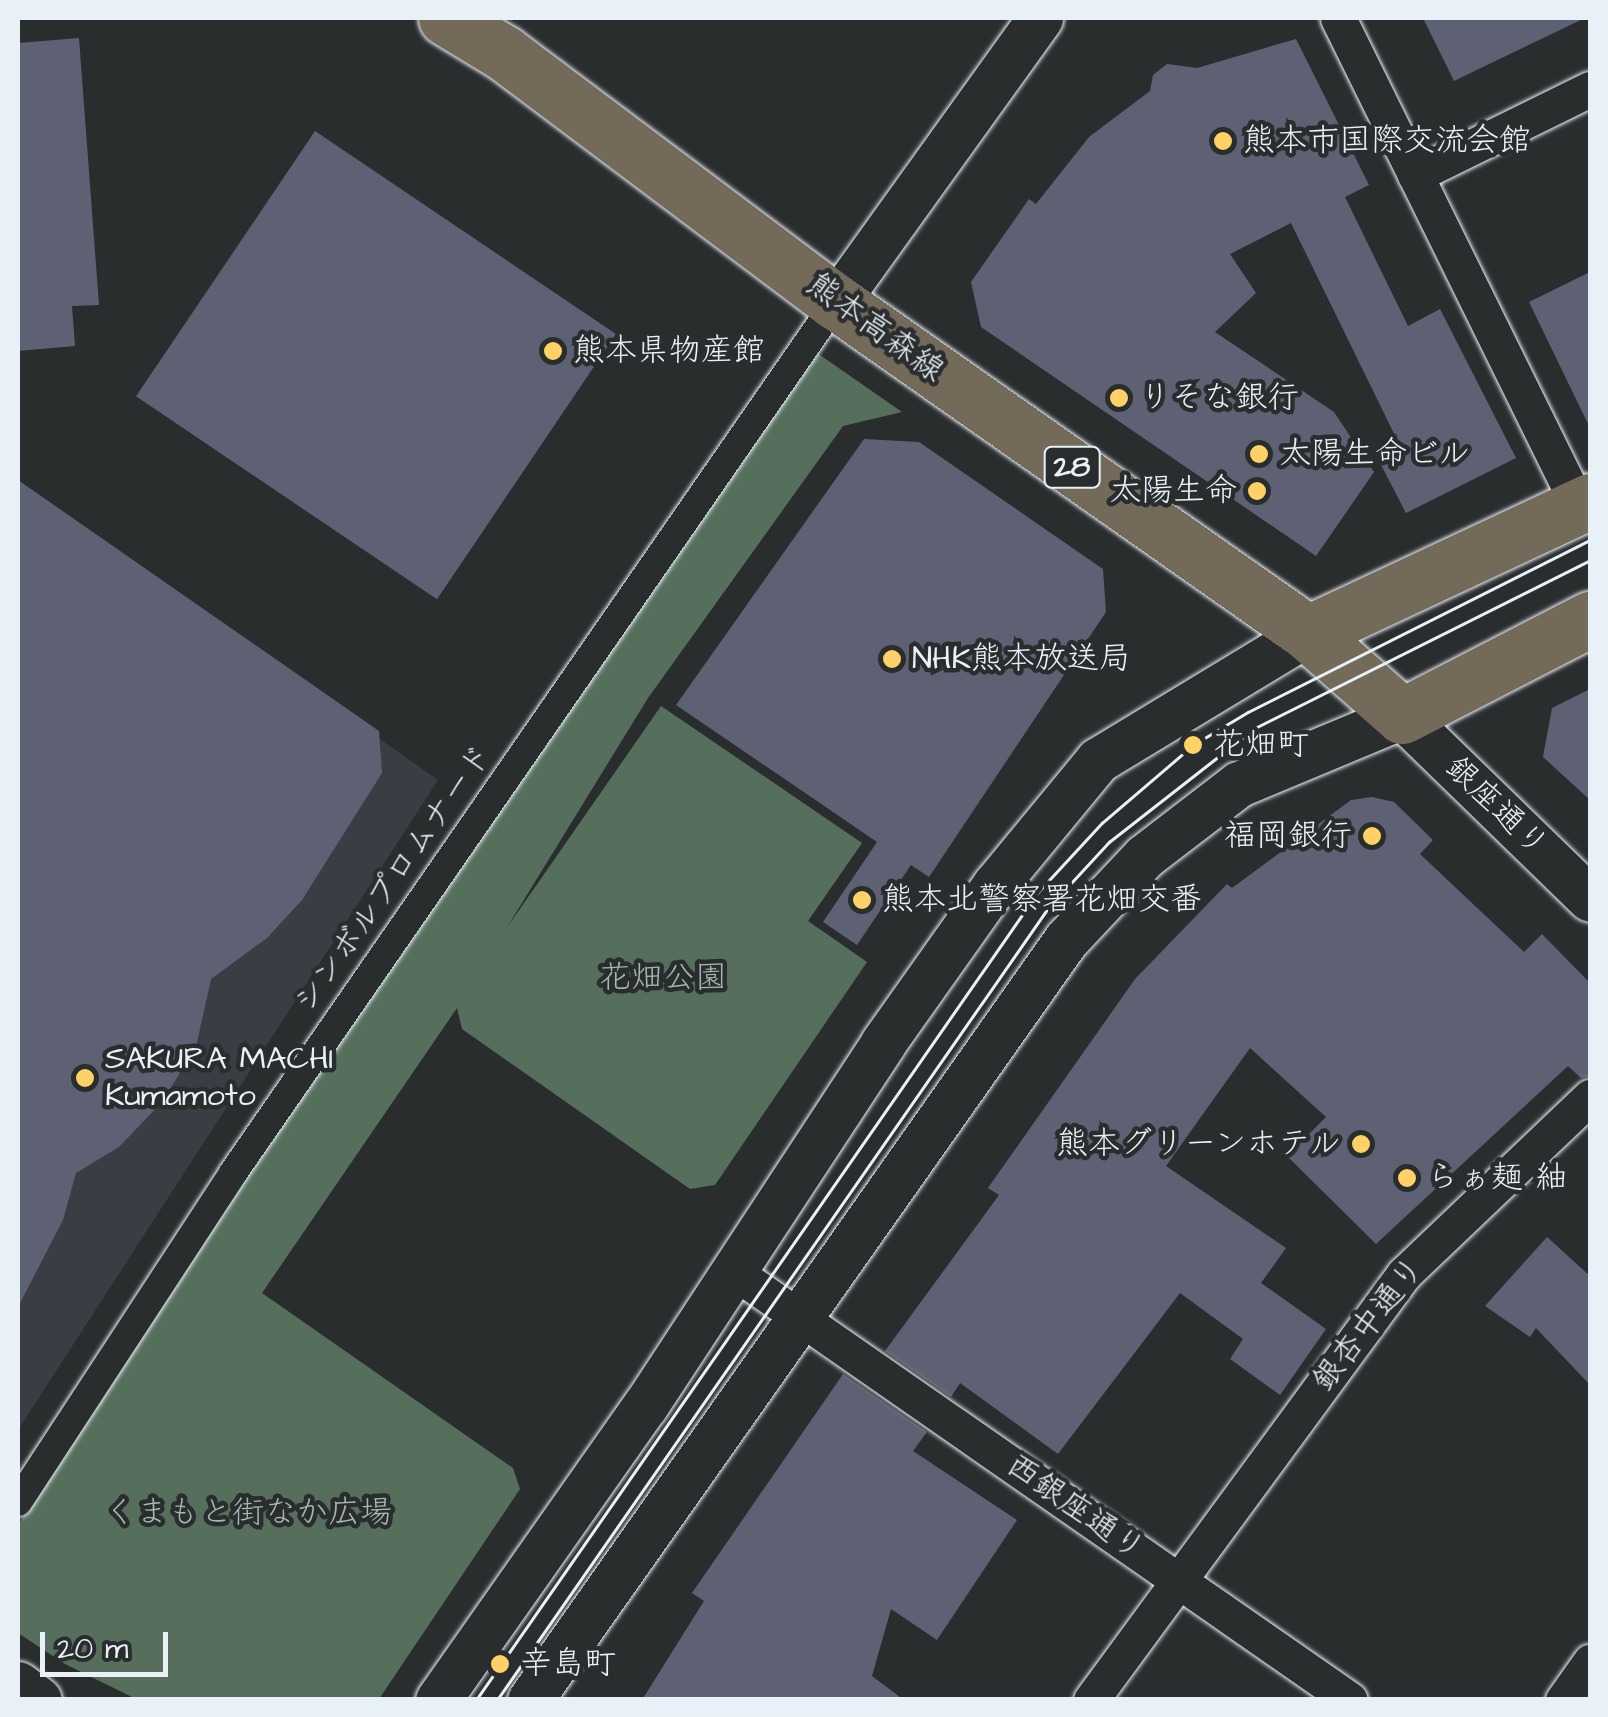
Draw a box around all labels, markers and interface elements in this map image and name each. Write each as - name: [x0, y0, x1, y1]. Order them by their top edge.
- place label: 熊本市国際交流会館: [1243, 122, 1531, 160]
- marker: 熊本市国際交流会館: [1212, 130, 1234, 152]
- street label: 熊本高森線: [799, 265, 951, 391]
- place label: 熊本県物産館: [573, 332, 765, 370]
- marker: 熊本県物産館: [542, 340, 564, 362]
- place label: りそな銀行: [1139, 379, 1299, 417]
- marker: りそな銀行: [1108, 387, 1130, 409]
- place label: 太陽生命ビル: [1279, 435, 1471, 473]
- road number: 28: [1042, 442, 1102, 492]
- marker: 太陽生命ビル: [1248, 443, 1270, 465]
- place label: 太陽生命: [1109, 472, 1237, 510]
- marker: 太陽生命: [1246, 480, 1268, 502]
- place label: NHK熊本放送局: [912, 640, 1131, 678]
- marker: NHK熊本放送局: [881, 648, 903, 670]
- place label: 花畑町: [1213, 726, 1309, 764]
- marker: 花畑町: [1182, 734, 1204, 756]
- street label: シンボルプロムナード: [287, 737, 501, 1021]
- street label: 銀座通り: [1437, 749, 1555, 865]
- place label: 福岡銀行: [1224, 817, 1352, 855]
- marker: 福岡銀行: [1361, 825, 1383, 847]
- place label: 熊本北警察署花畑交番: [882, 881, 1202, 919]
- marker: 熊本北警察署花畑交番: [851, 889, 873, 911]
- park label: 花畑公園: [599, 959, 727, 997]
- place label: SAKURA MACHI Kumamoto: [105, 1041, 333, 1116]
- marker: SAKURA MACHI Kumamoto: [74, 1067, 96, 1089]
- place label: 熊本グリーンホテル: [1053, 1125, 1341, 1163]
- marker: 熊本グリーンホテル: [1350, 1133, 1372, 1155]
- place label: らぁ麺 紬: [1427, 1159, 1568, 1197]
- marker: らぁ麺 紬: [1396, 1167, 1418, 1189]
- street label: 銀杏中通り: [1305, 1250, 1433, 1400]
- street label: 西銀座通り: [998, 1446, 1152, 1570]
- park label: くまもと街なか広場: [104, 1494, 392, 1532]
- scale bar: [45, 1612, 172, 1674]
- text: 20 m: [57, 1628, 128, 1670]
- place label: 辛島町: [520, 1645, 616, 1683]
- marker: 辛島町: [489, 1653, 511, 1675]

